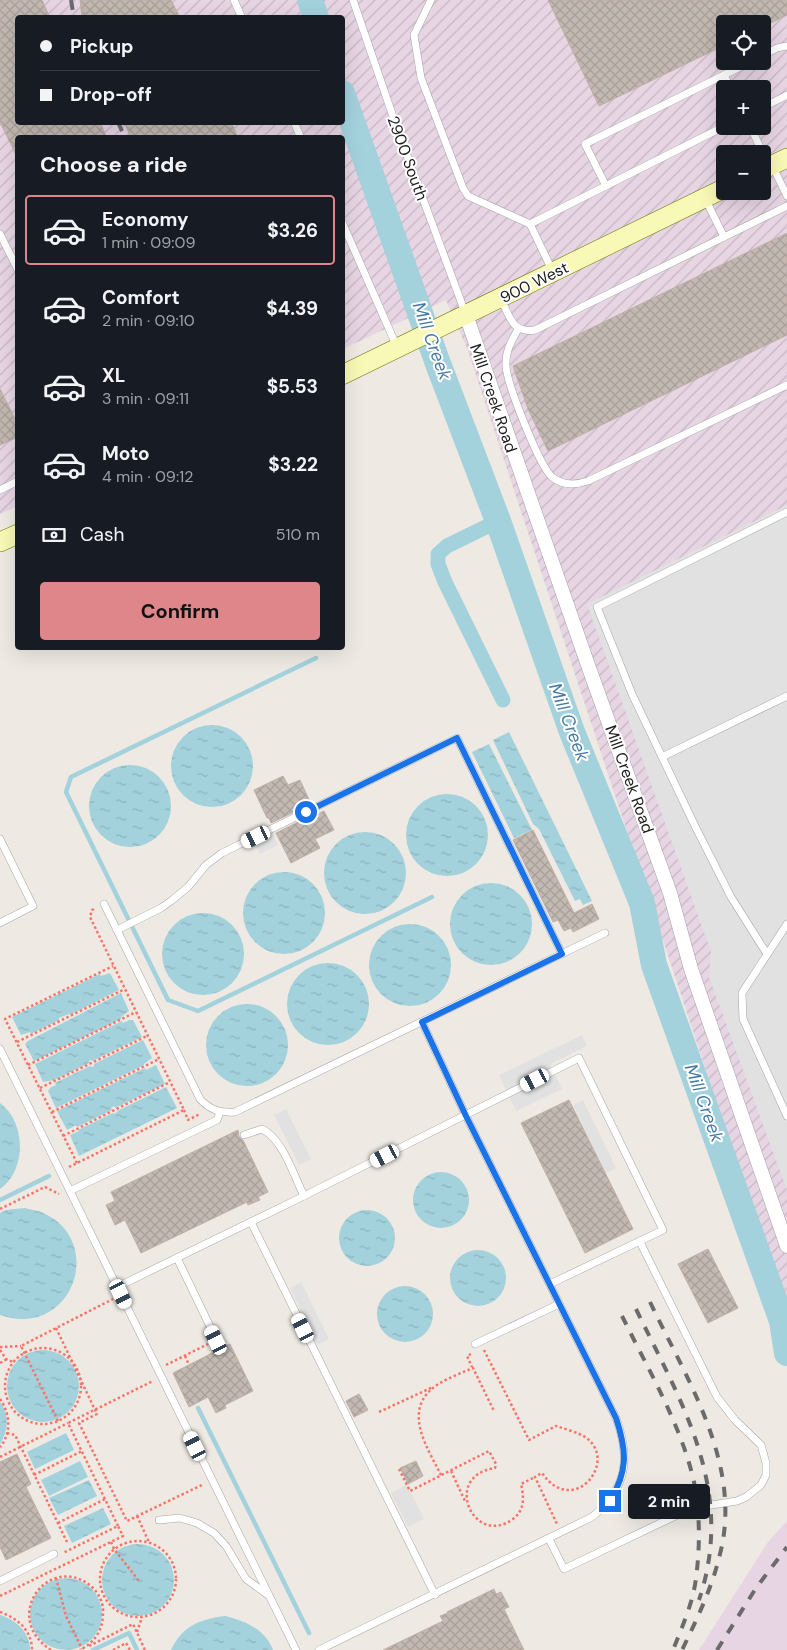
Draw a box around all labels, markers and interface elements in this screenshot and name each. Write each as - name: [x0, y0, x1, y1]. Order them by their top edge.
- map controls: [716, 15, 771, 200]
- button: locate: [716, 15, 771, 70]
- text: Pickup: [70, 34, 134, 59]
- button: +: [716, 80, 771, 135]
- text: Drop-off: [70, 82, 152, 107]
- street label: 2900 South: [383, 113, 433, 203]
- button: −: [716, 145, 771, 200]
- text: Choose a ride: [40, 150, 188, 179]
- text: Economy: [102, 207, 189, 232]
- icon: car: [42, 208, 87, 253]
- text: $3.26: [267, 218, 318, 243]
- text: 1 min · 09:09: [102, 232, 195, 253]
- street label: 900 West: [496, 257, 572, 308]
- text: Comfort: [102, 285, 180, 310]
- icon: car: [42, 286, 87, 331]
- text: $4.39: [266, 296, 318, 321]
- water label: Mill Creek: [407, 298, 458, 384]
- text: 2 min · 09:10: [102, 310, 195, 331]
- street label: Mill Creek Road: [465, 341, 522, 455]
- text: XL: [102, 363, 125, 388]
- icon: car: [42, 364, 87, 409]
- text: $5.53: [267, 374, 318, 399]
- text: 3 min · 09:11: [102, 388, 189, 409]
- text: Moto: [102, 441, 150, 466]
- icon: car: [42, 442, 87, 487]
- text: $3.22: [268, 452, 318, 477]
- text: 4 min · 09:12: [102, 466, 193, 487]
- icon: cash: [40, 521, 68, 549]
- text: Cash: [80, 522, 124, 547]
- text: 510 m: [276, 524, 320, 545]
- button: Confirm: [40, 582, 320, 640]
- water label: Mill Creek: [543, 680, 595, 765]
- street label: Mill Creek Road: [600, 722, 659, 836]
- route start: [295, 801, 317, 823]
- car: [239, 824, 272, 850]
- water label: Mill Creek: [679, 1060, 730, 1146]
- car: [518, 1067, 551, 1093]
- car: [368, 1143, 401, 1169]
- car: [107, 1277, 134, 1311]
- car: [289, 1311, 316, 1345]
- car: [202, 1323, 229, 1357]
- car: [181, 1429, 208, 1463]
- callout: 2 min: [628, 1484, 710, 1518]
- route end: [599, 1490, 621, 1512]
- text: 2 min: [648, 1491, 690, 1512]

